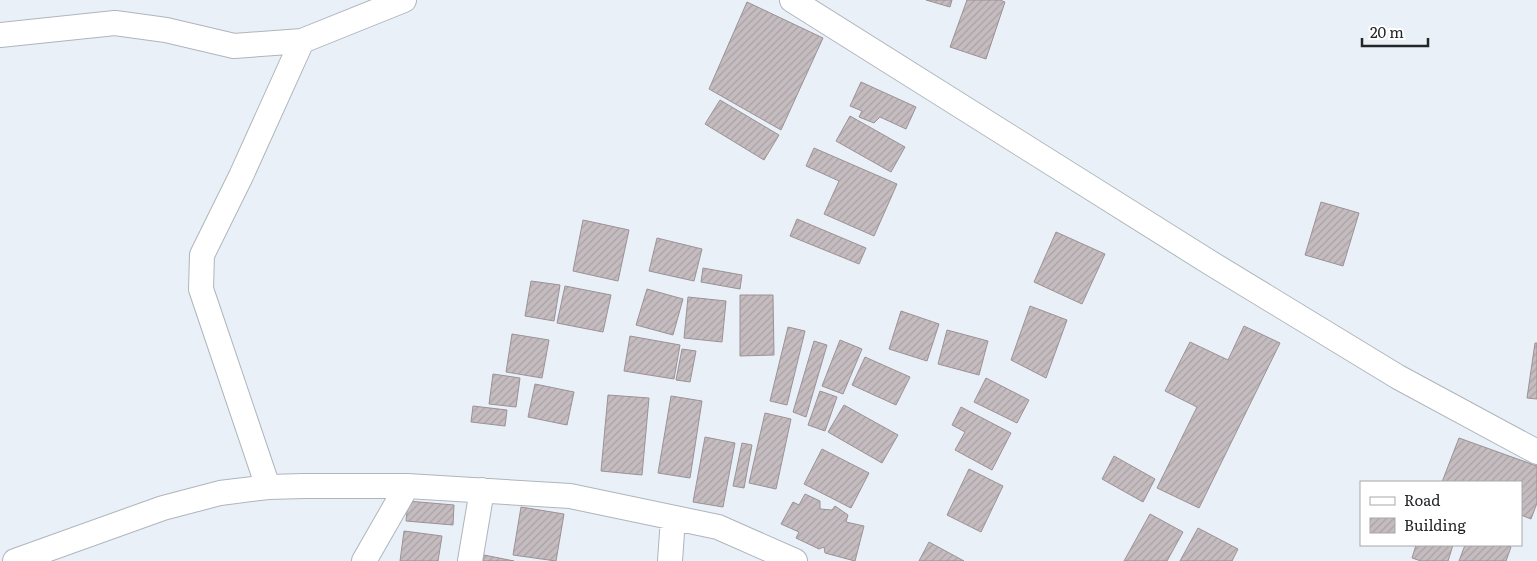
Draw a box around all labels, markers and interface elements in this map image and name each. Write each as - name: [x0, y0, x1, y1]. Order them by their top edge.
- scale bar: [1362, 15, 1428, 47]
- text: 20 m: [1370, 20, 1404, 43]
- legend: [1360, 481, 1522, 546]
- text: Road: [1404, 488, 1440, 511]
- text: Building: [1404, 513, 1466, 536]

